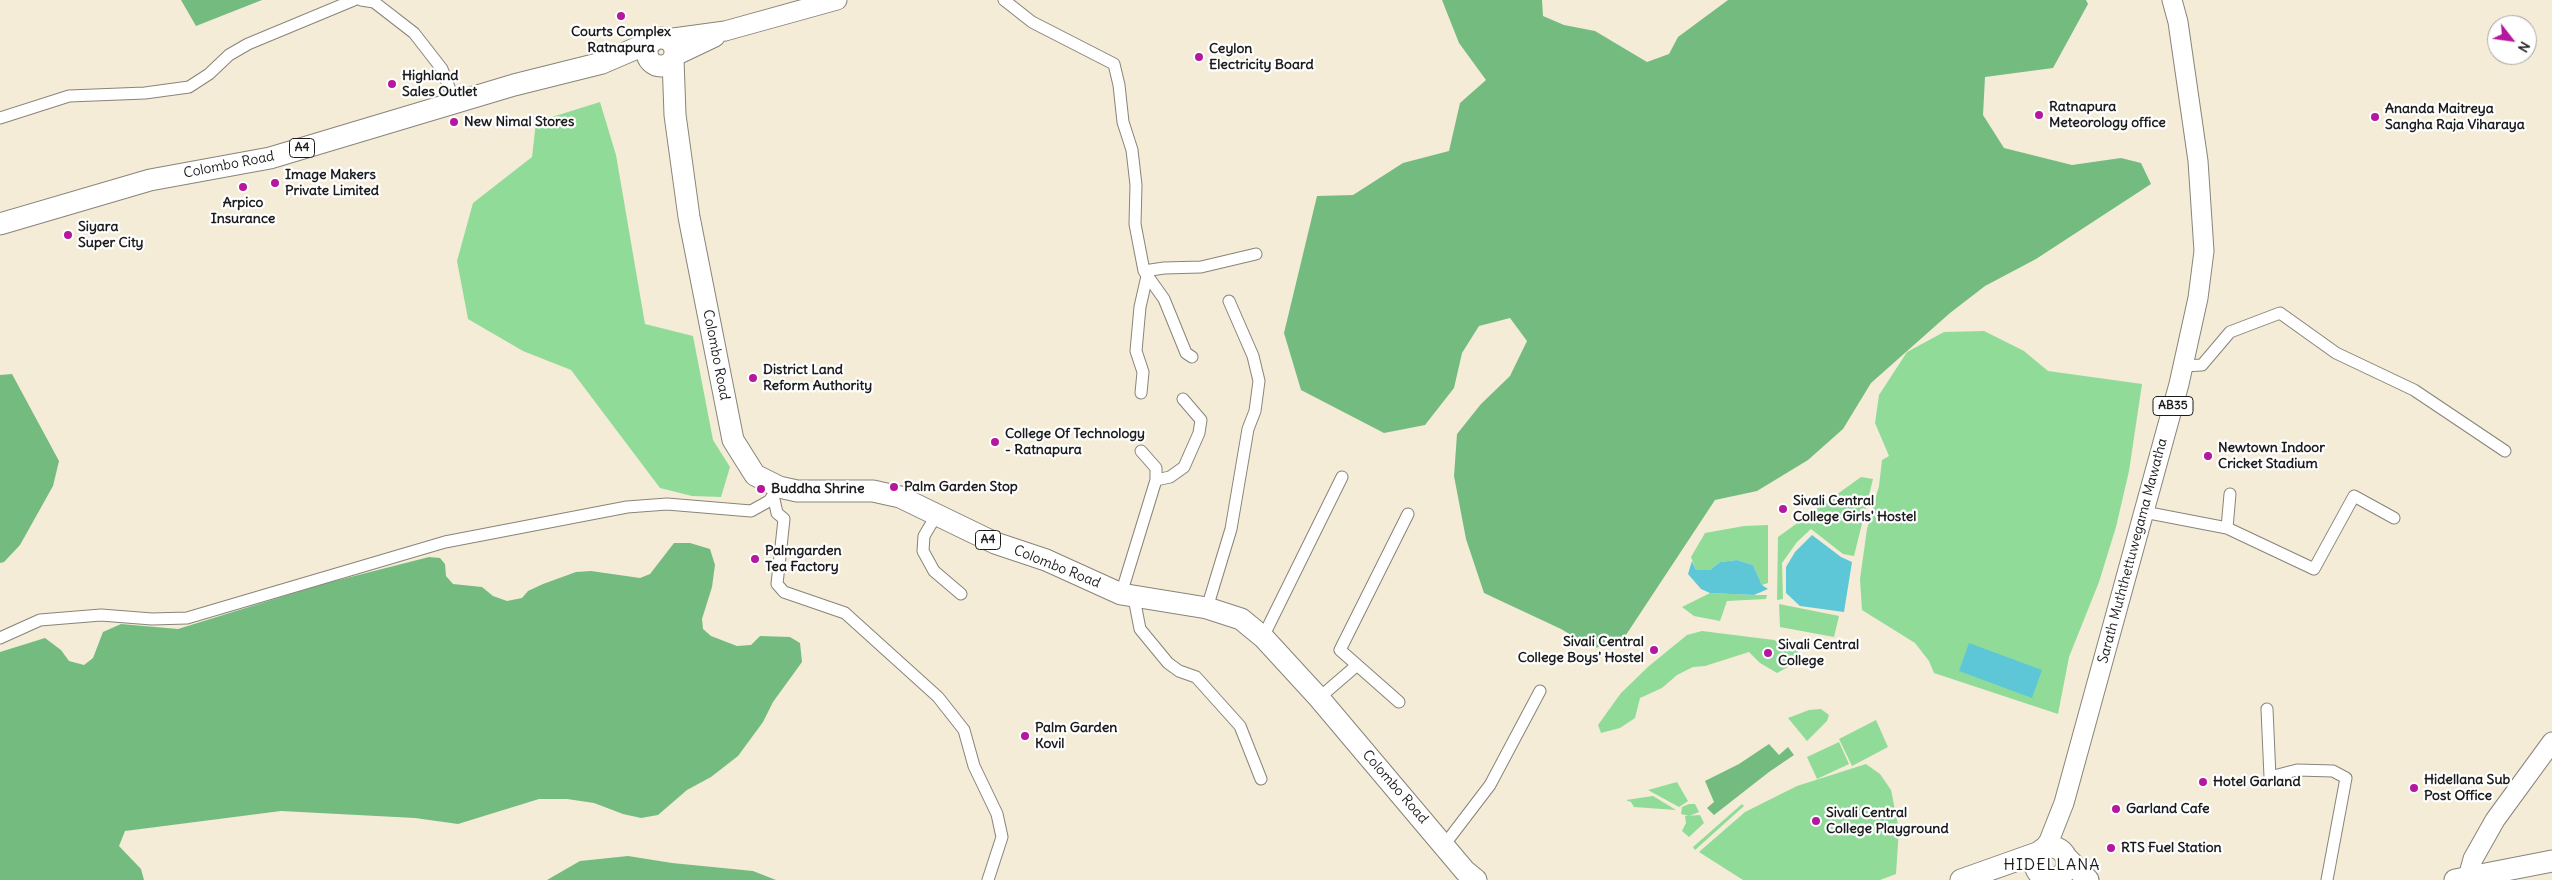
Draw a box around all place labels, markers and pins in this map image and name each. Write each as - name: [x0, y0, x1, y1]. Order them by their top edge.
- marker: Courts Complex Ratnapura: [615, 10, 627, 22]
- place label: Courts Complex Ratnapura: [571, 24, 671, 56]
- place label: Ceylon Electricity Board: [1209, 41, 1314, 74]
- marker: Ceylon Electricity Board: [1193, 51, 1205, 63]
- place label: Highland Sales Outlet: [402, 68, 477, 100]
- marker: Highland Sales Outlet: [386, 78, 398, 90]
- place label: Ratnapura Meteorology office: [2049, 99, 2166, 132]
- place label: Ananda Maitreya Sangha Raja Viharaya: [2385, 101, 2525, 134]
- marker: Ratnapura Meteorology office: [2033, 109, 2045, 121]
- marker: Ananda Maitreya Sangha Raja Viharaya: [2369, 111, 2381, 123]
- place label: New Nimal Stores: [464, 114, 574, 130]
- marker: New Nimal Stores: [448, 116, 460, 128]
- place label: Image Makers Private Limited: [285, 167, 379, 200]
- marker: Image Makers Private Limited: [269, 177, 281, 189]
- marker: Arpico Insurance: [237, 181, 249, 193]
- place label: Arpico Insurance: [211, 195, 275, 228]
- place label: Siyara Super City: [78, 219, 144, 252]
- marker: Siyara Super City: [62, 229, 74, 241]
- place label: District Land Reform Authority: [763, 362, 872, 394]
- marker: District Land Reform Authority: [747, 372, 759, 384]
- place label: College Of Technology - Ratnapura: [1005, 426, 1145, 458]
- marker: College Of Technology - Ratnapura: [989, 436, 1001, 448]
- place label: Newtown Indoor Cricket Stadium: [2218, 440, 2325, 472]
- marker: Newtown Indoor Cricket Stadium: [2202, 450, 2214, 462]
- place label: Palm Garden Stop: [904, 479, 1018, 495]
- place label: Buddha Shrine: [771, 481, 865, 497]
- marker: Palm Garden Stop: [888, 481, 900, 493]
- marker: Buddha Shrine: [755, 483, 767, 495]
- place label: Sivali Central College Girls' Hostel: [1793, 493, 1916, 526]
- marker: Sivali Central College Girls' Hostel: [1777, 503, 1789, 515]
- place label: Palmgarden Tea Factory: [765, 543, 842, 576]
- marker: Palmgarden Tea Factory: [749, 553, 761, 565]
- place label: Sivali Central College Boys' Hostel: [1518, 634, 1644, 666]
- place label: Sivali Central College: [1778, 637, 1859, 670]
- marker: Sivali Central College Boys' Hostel: [1648, 644, 1660, 656]
- marker: Sivali Central College: [1762, 647, 1774, 659]
- place label: Palm Garden Kovil: [1035, 720, 1117, 752]
- marker: Palm Garden Kovil: [1019, 730, 1031, 742]
- place label: Hidellana Sub Post Office: [2424, 772, 2510, 804]
- place label: Hotel Garland: [2213, 774, 2301, 790]
- marker: Hotel Garland: [2197, 776, 2209, 788]
- marker: Hidellana Sub Post Office: [2408, 782, 2420, 794]
- place label: Garland Cafe: [2126, 801, 2209, 817]
- marker: Garland Cafe: [2110, 803, 2122, 815]
- place label: Sivali Central College Playground: [1826, 805, 1949, 838]
- marker: Sivali Central College Playground: [1810, 815, 1822, 827]
- place label: RTS Fuel Station: [2121, 840, 2222, 856]
- marker: RTS Fuel Station: [2105, 842, 2117, 854]

